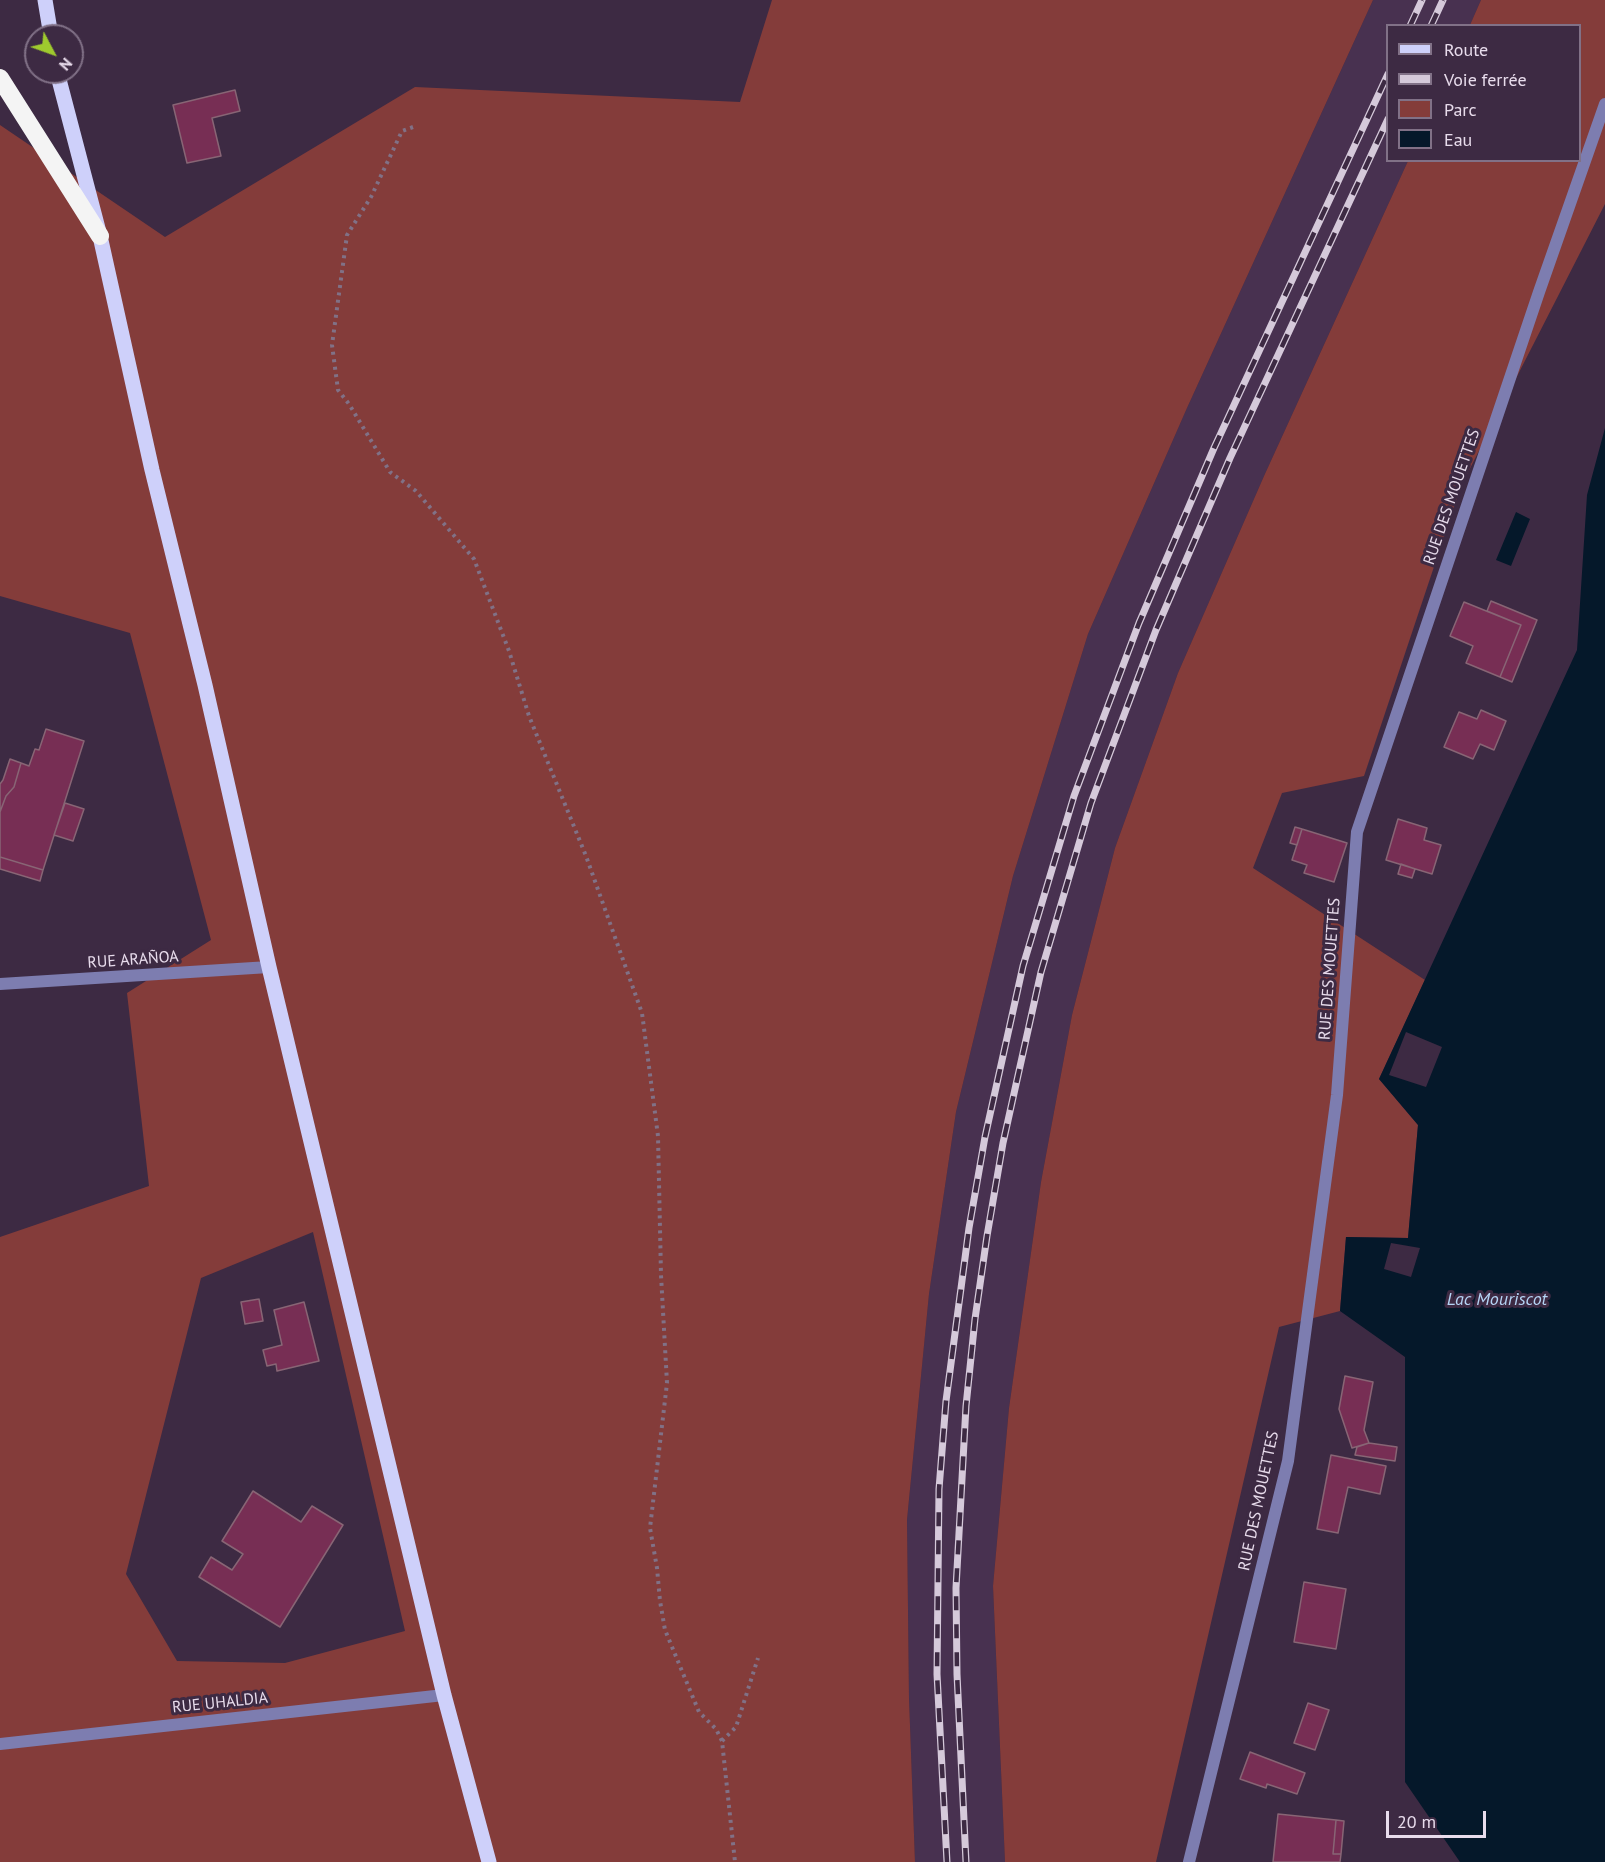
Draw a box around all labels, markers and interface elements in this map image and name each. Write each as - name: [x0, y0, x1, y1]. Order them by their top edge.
- north arrow: [24, 24, 84, 84]
- legend: [1386, 24, 1581, 162]
- text: Route: [1444, 38, 1488, 61]
- text: N: [55, 54, 77, 75]
- text: Voie ferrée: [1444, 68, 1527, 91]
- text: Parc: [1444, 98, 1477, 121]
- text: Eau: [1444, 128, 1472, 151]
- street label: RUE DES MOUETTES: [1420, 427, 1484, 567]
- street label: RUE DES MOUETTES: [1315, 897, 1345, 1041]
- street label: RUE ARAÑOA: [87, 947, 179, 973]
- water label: Lac Mouriscot: [1447, 1289, 1547, 1311]
- street label: RUE DES MOUETTES: [1235, 1429, 1283, 1573]
- street label: RUE UHALDIA: [171, 1688, 269, 1718]
- scale bar: [1389, 1799, 1490, 1837]
- text: 20 m: [1397, 1810, 1436, 1833]

